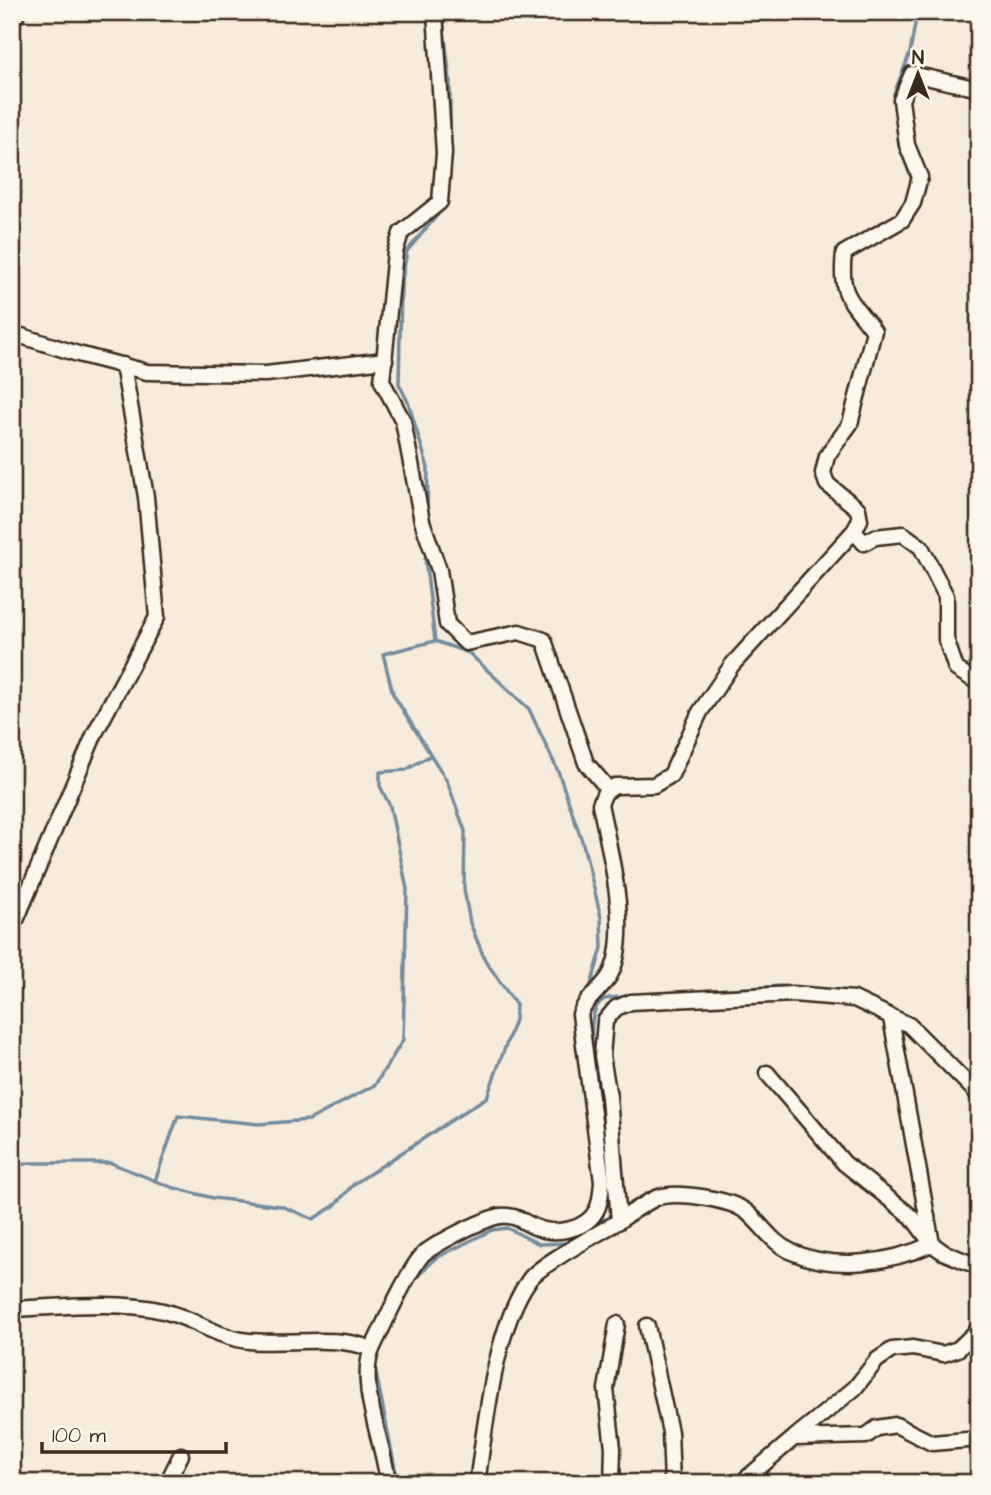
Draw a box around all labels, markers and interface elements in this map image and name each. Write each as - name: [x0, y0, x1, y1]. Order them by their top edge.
- north arrow: [883, 38, 953, 108]
- text: N: [912, 45, 924, 72]
- scale bar: [42, 1411, 226, 1455]
- text: 100 m: [52, 1421, 107, 1450]

